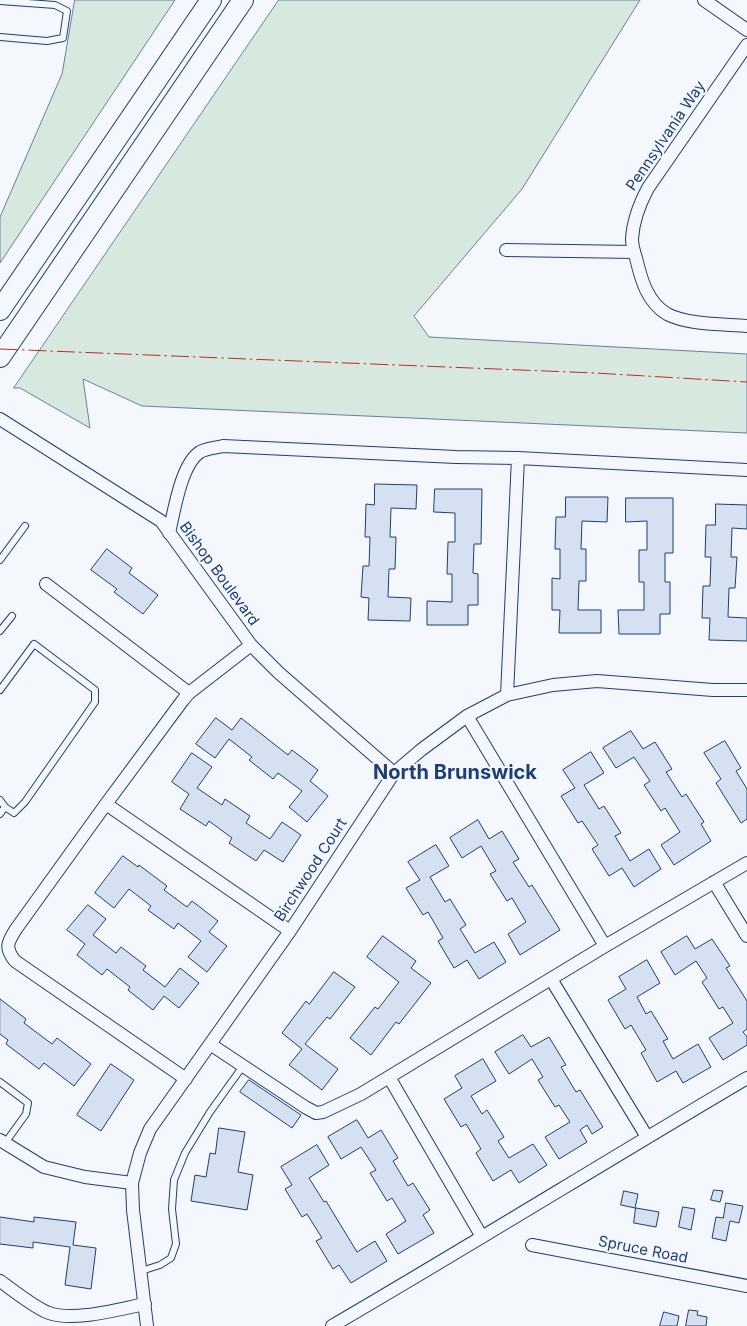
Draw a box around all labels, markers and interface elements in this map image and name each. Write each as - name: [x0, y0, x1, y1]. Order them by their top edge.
- street label: Pennsylvania Way: [623, 78, 709, 194]
- street label: Bishop Boulevard: [175, 519, 263, 629]
- district label: North Brunswick: [373, 761, 537, 785]
- street label: Birchwood Court: [271, 815, 351, 925]
- street label: Spruce Road: [597, 1232, 689, 1268]

